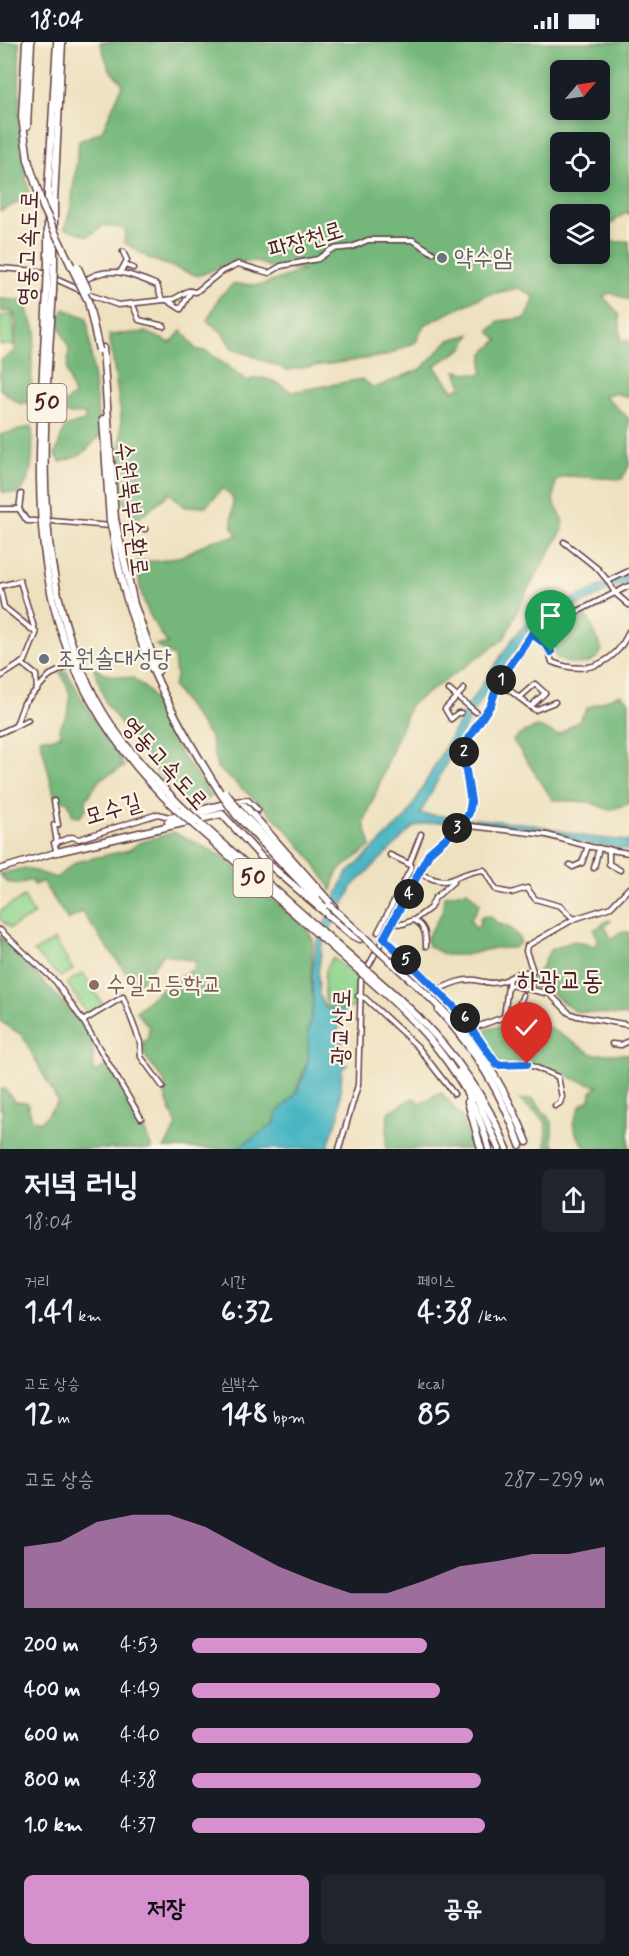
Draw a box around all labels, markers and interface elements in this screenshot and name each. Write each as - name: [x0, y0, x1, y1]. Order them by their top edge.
- text: 18:04: [30, 7, 83, 35]
- north arrow: [550, 60, 610, 120]
- map controls: [550, 60, 610, 264]
- button: locate: [550, 132, 610, 192]
- street label: 영동고속도로: [11, 190, 47, 306]
- button: layers: [550, 204, 610, 264]
- street label: 파장천로: [265, 215, 347, 267]
- place label: 약수암: [454, 243, 512, 274]
- marker: 약수암: [435, 251, 449, 265]
- road number: 50: [28, 384, 66, 422]
- street label: 수원북부순환로: [107, 440, 155, 578]
- pin: [525, 590, 576, 652]
- icon: arrive: [534, 599, 567, 632]
- place label: 조원솔대성당: [56, 644, 172, 675]
- marker: 조원솔대성당: [37, 652, 51, 666]
- pin: 1: [486, 665, 516, 695]
- text: 1: [497, 669, 505, 690]
- street label: 영동고속도로: [114, 711, 214, 817]
- pin: 2: [449, 737, 479, 767]
- text: 2: [460, 741, 468, 762]
- street label: 모수길: [81, 787, 145, 833]
- pin: 3: [442, 813, 472, 843]
- text: 3: [453, 817, 461, 838]
- road number: 50: [234, 859, 272, 897]
- pin: 4: [394, 879, 424, 909]
- text: 4: [404, 883, 414, 904]
- pin: 5: [391, 945, 421, 975]
- text: 5: [401, 949, 411, 970]
- district label: 하광교동: [517, 964, 603, 999]
- place label: 수일고등학교: [106, 970, 222, 1001]
- marker: 수일고등학교: [87, 978, 101, 992]
- street label: 광교산로: [325, 988, 359, 1066]
- pin: [501, 1002, 552, 1064]
- pin: 6: [450, 1003, 480, 1033]
- text: 6: [461, 1007, 469, 1028]
- icon: check: [510, 1011, 543, 1044]
- text: 저녁 러닝: [24, 1164, 139, 1208]
- button: share: [542, 1169, 605, 1232]
- text: 18:04: [24, 1209, 73, 1236]
- text: 거리: [24, 1272, 50, 1293]
- text: 시간: [221, 1272, 246, 1293]
- text: 페이스: [417, 1272, 456, 1293]
- text: 1.41: [24, 1293, 74, 1332]
- text: 6:32: [221, 1293, 273, 1332]
- text: 4:38: [417, 1293, 473, 1332]
- text: km: [74, 1306, 102, 1327]
- text: /km: [473, 1306, 507, 1327]
- text: 고도 상승: [24, 1374, 80, 1395]
- text: 심박수: [221, 1374, 259, 1395]
- text: kcal: [417, 1374, 444, 1395]
- text: 12: [24, 1395, 53, 1434]
- text: 148: [221, 1395, 268, 1434]
- text: 85: [417, 1395, 450, 1434]
- text: m: [53, 1408, 70, 1429]
- text: bpm: [268, 1408, 305, 1429]
- text: 고도 상승: [24, 1467, 94, 1494]
- text: 287–299 m: [504, 1467, 605, 1494]
- text: 200 m: [24, 1632, 79, 1659]
- text: 4:53: [120, 1632, 157, 1659]
- text: 400 m: [24, 1677, 80, 1704]
- text: 4:49: [120, 1677, 161, 1704]
- text: 600 m: [24, 1722, 79, 1749]
- text: 4:40: [120, 1722, 160, 1749]
- text: 800 m: [24, 1767, 80, 1794]
- text: 4:38: [120, 1767, 157, 1794]
- text: 1.0 km: [24, 1812, 83, 1839]
- text: 4:37: [120, 1812, 156, 1839]
- button: 저장: [24, 1875, 309, 1944]
- button: 공유: [321, 1875, 605, 1944]

